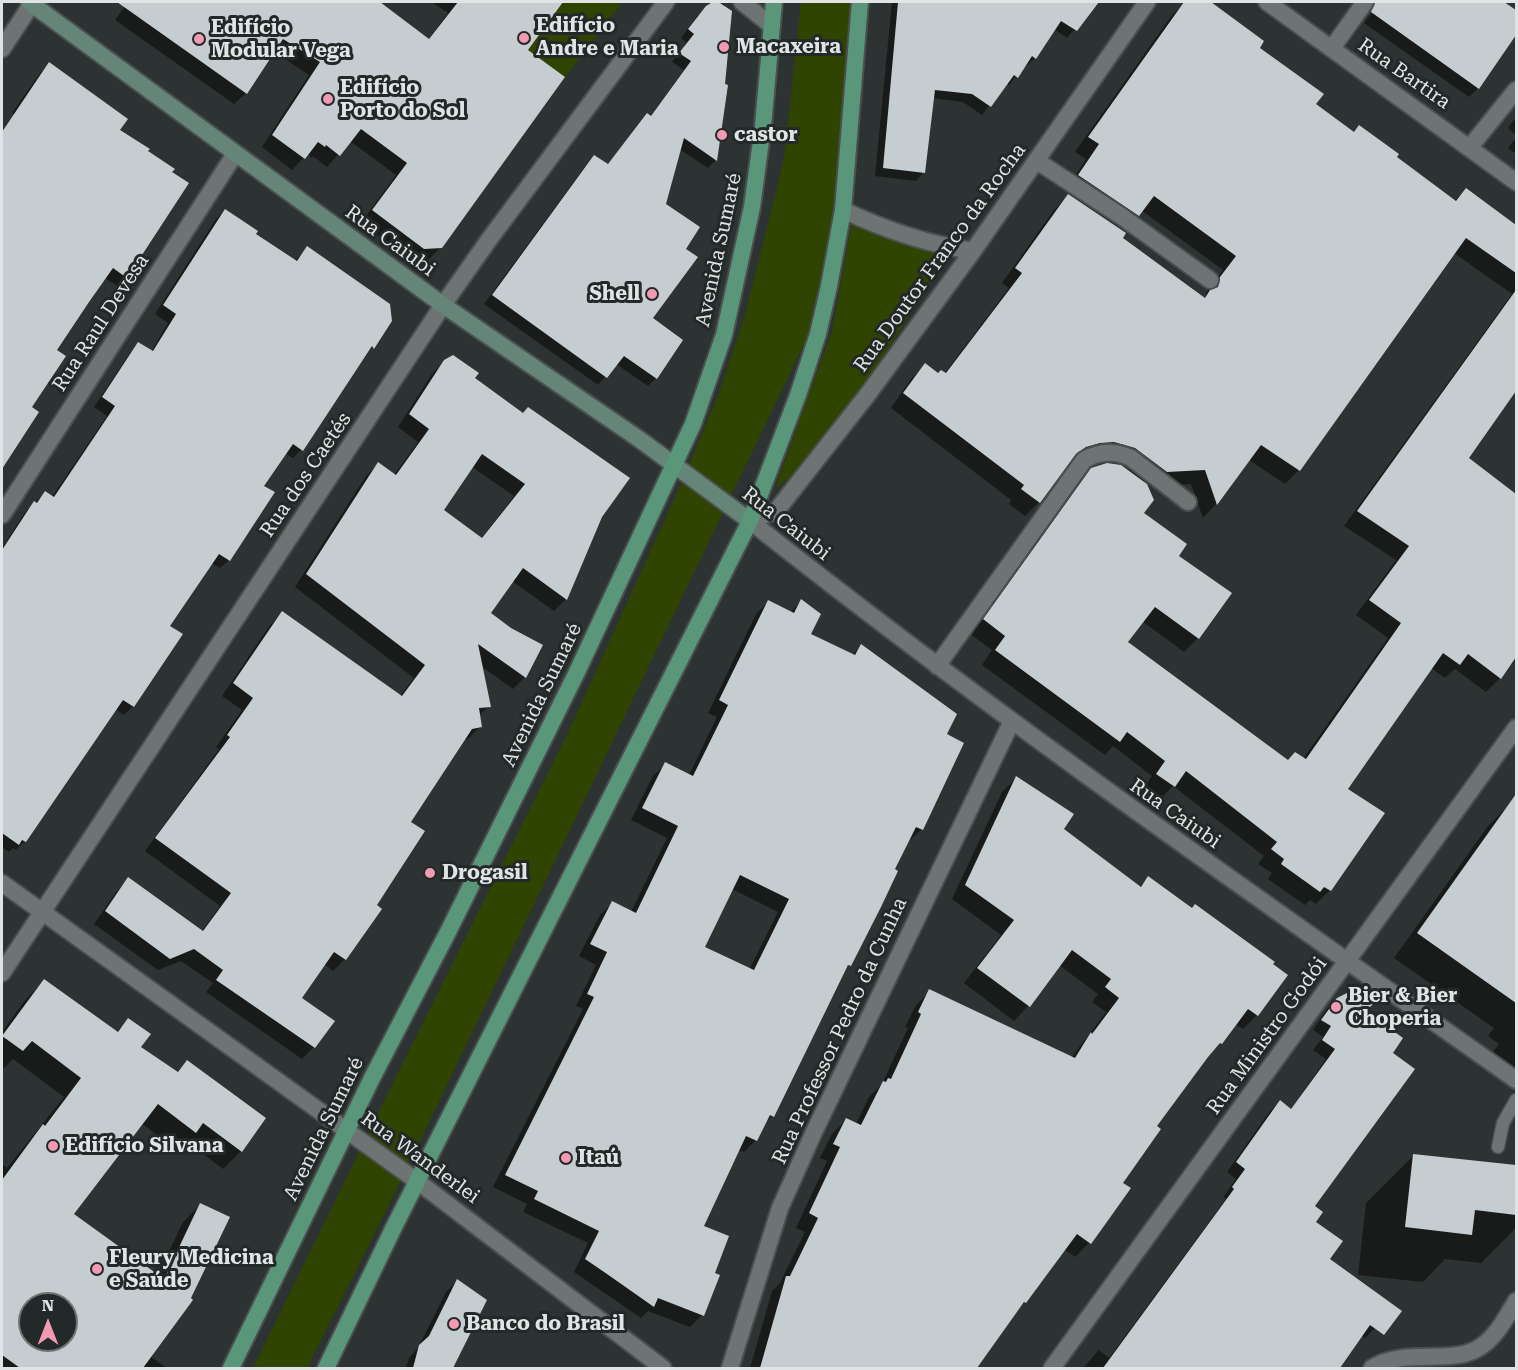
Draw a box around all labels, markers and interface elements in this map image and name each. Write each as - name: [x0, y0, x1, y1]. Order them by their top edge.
- place label: Edifício Andre e Maria: [536, 14, 678, 61]
- place label: Edifício Modular Vega: [211, 16, 351, 63]
- marker: Edifício Andre e Maria: [517, 31, 531, 45]
- marker: Edifício Modular Vega: [192, 32, 206, 46]
- street label: Rua Bartira: [1353, 33, 1455, 115]
- place label: Macaxeira: [736, 35, 841, 59]
- marker: Macaxeira: [717, 40, 731, 54]
- place label: Edifício Porto do Sol: [340, 76, 465, 123]
- marker: Edifício Porto do Sol: [321, 92, 335, 106]
- place label: castor: [734, 123, 798, 147]
- marker: castor: [715, 128, 729, 142]
- street label: Rua Doutor Franco da Rocha: [849, 139, 1031, 377]
- street label: Avenida Sumaré: [691, 171, 747, 329]
- street label: Rua Caiubi: [340, 200, 440, 282]
- street label: Rua Raul Devesa: [48, 250, 154, 396]
- place label: Shell: [589, 282, 640, 306]
- marker: Shell: [645, 287, 659, 301]
- street label: Rua dos Caetés: [255, 408, 357, 542]
- street label: Rua Caiubi: [737, 482, 835, 566]
- street label: Avenida Sumaré: [497, 619, 587, 771]
- street label: Rua Caiubi: [1125, 774, 1225, 854]
- place label: Drogasil: [442, 861, 528, 885]
- marker: Drogasil: [423, 866, 437, 880]
- street label: Rua Professor Pedro da Cunha: [767, 894, 913, 1168]
- street label: Rua Ministro Godói: [1202, 953, 1332, 1119]
- place label: Bier & Bier Choperia: [1348, 984, 1457, 1031]
- marker: Bier & Bier Choperia: [1329, 1000, 1343, 1014]
- street label: Avenida Sumaré: [279, 1053, 369, 1205]
- street label: Rua Wanderlei: [356, 1107, 484, 1209]
- place label: Edifício Silvana: [65, 1134, 223, 1158]
- marker: Edifício Silvana: [46, 1139, 60, 1153]
- place label: Itaú: [578, 1146, 619, 1170]
- marker: Itaú: [559, 1151, 573, 1165]
- place label: Fleury Medicina e Saúde: [109, 1246, 274, 1293]
- marker: Fleury Medicina e Saúde: [90, 1262, 104, 1276]
- north arrow: [18, 1292, 78, 1352]
- text: N: [42, 1296, 54, 1315]
- place label: Banco do Brasil: [466, 1312, 625, 1336]
- marker: Banco do Brasil: [447, 1317, 461, 1331]

